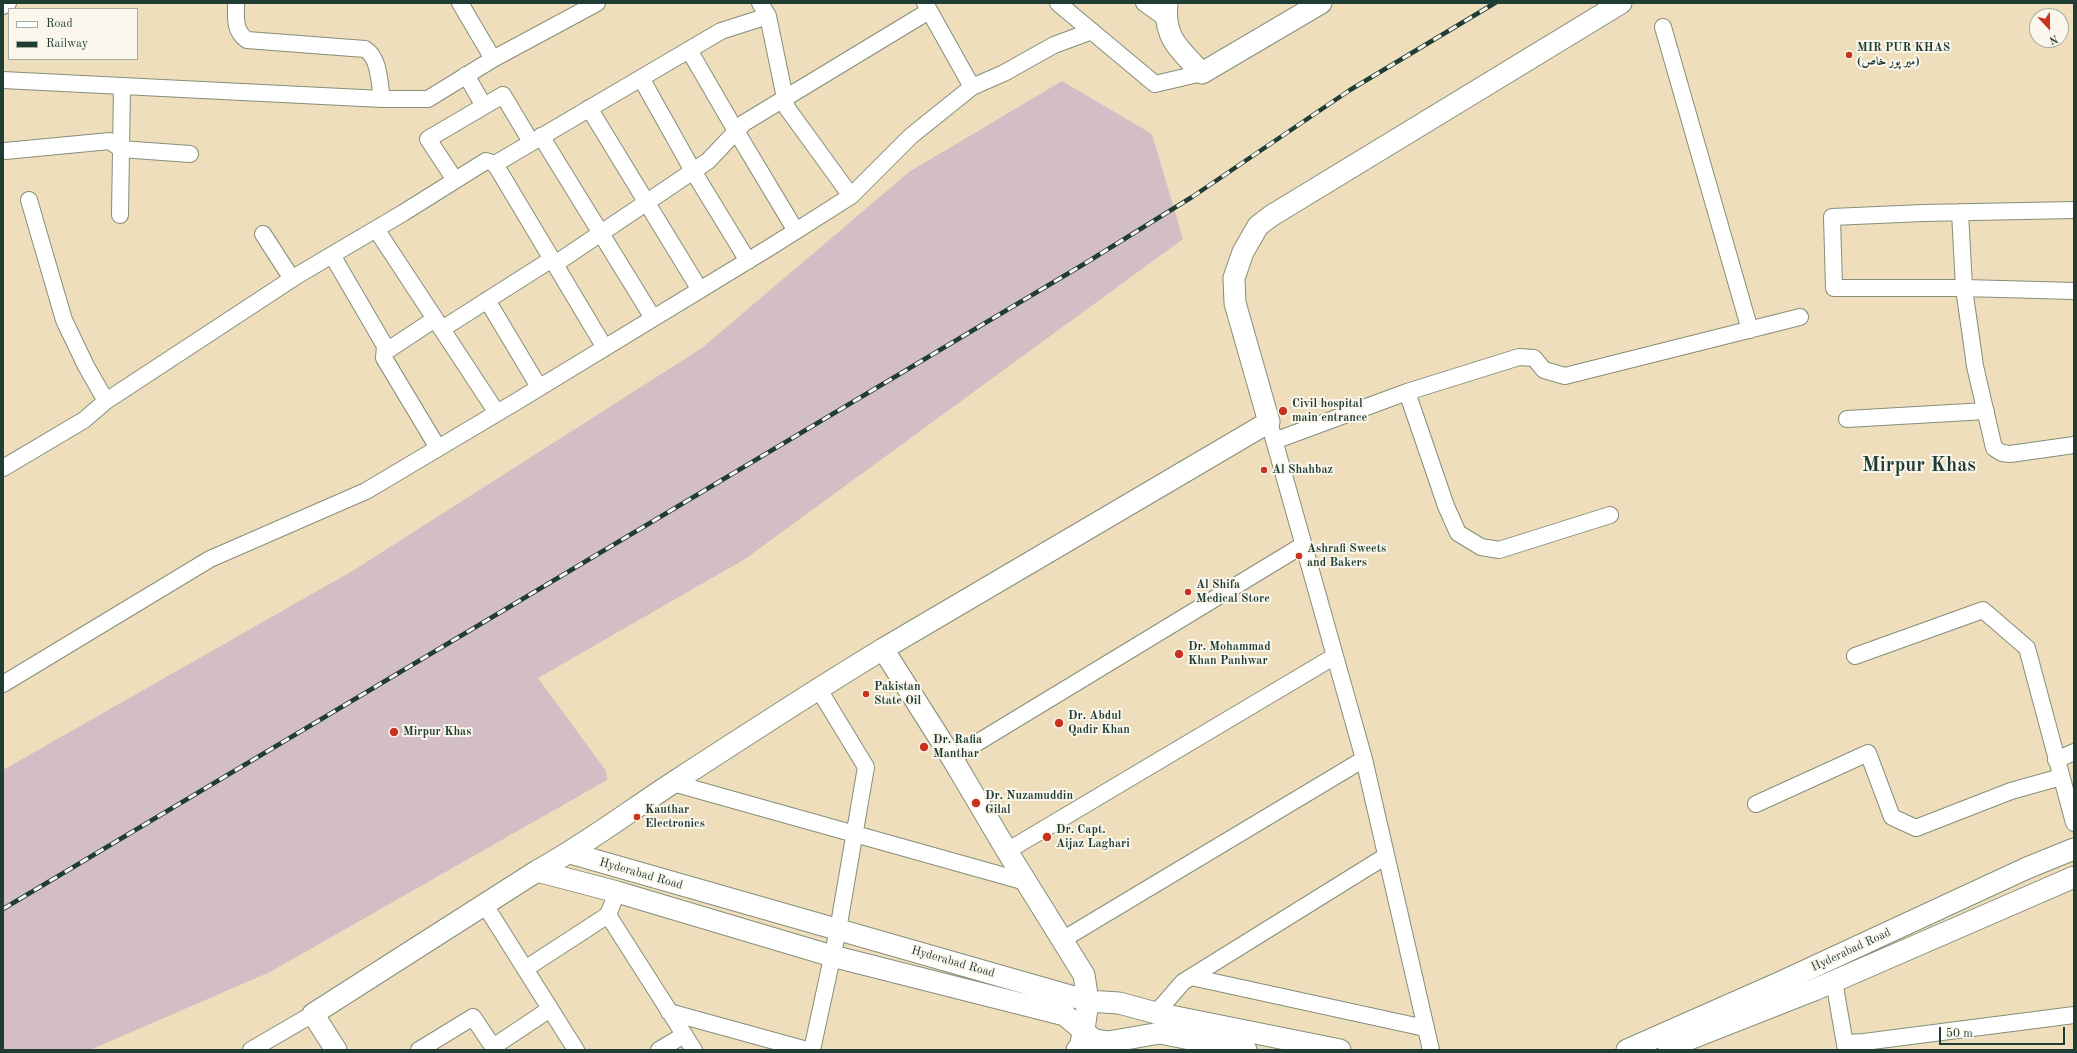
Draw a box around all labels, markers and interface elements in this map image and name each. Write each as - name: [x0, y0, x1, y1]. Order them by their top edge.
- legend: [8, 8, 138, 60]
- north arrow: [2029, 8, 2069, 48]
- text: Road: [46, 18, 73, 30]
- text: N: [2047, 32, 2059, 45]
- text: Railway: [46, 38, 88, 50]
- place label: MIR PUR KHAS (میر پور خاص): [1857, 41, 1950, 69]
- marker: MIR PUR KHAS (میر پور خاص): [1844, 50, 1854, 60]
- place label: Civil hospital main entrance: [1292, 397, 1367, 425]
- marker: Civil hospital main entrance: [1277, 405, 1289, 417]
- district label: Mirpur Khas: [1862, 454, 1976, 478]
- place label: Al Shahbaz: [1272, 463, 1333, 477]
- marker: Al Shahbaz: [1259, 465, 1269, 475]
- place label: Ashrafi Sweets and Bakers: [1307, 542, 1386, 570]
- marker: Ashrafi Sweets and Bakers: [1294, 551, 1304, 561]
- place label: Al Shifa Medical Store: [1196, 578, 1270, 606]
- marker: Al Shifa Medical Store: [1183, 587, 1193, 597]
- place label: Dr. Mohammad Khan Panhwar: [1188, 640, 1271, 668]
- marker: Dr. Mohammad Khan Panhwar: [1173, 648, 1185, 660]
- place label: Pakistan State Oil: [874, 680, 921, 708]
- marker: Pakistan State Oil: [861, 689, 871, 699]
- place label: Dr. Abdul Qadir Khan: [1068, 709, 1130, 737]
- marker: Dr. Abdul Qadir Khan: [1053, 717, 1065, 729]
- place label: Mirpur Khas: [403, 725, 471, 739]
- marker: Mirpur Khas: [388, 726, 400, 738]
- place label: Dr. Rafia Manthar: [933, 733, 982, 761]
- marker: Dr. Rafia Manthar: [918, 741, 930, 753]
- place label: Dr. Nuzamuddin Gilal: [985, 789, 1073, 817]
- marker: Dr. Nuzamuddin Gilal: [970, 797, 982, 809]
- place label: Kauthar Electronics: [645, 803, 705, 831]
- marker: Kauthar Electronics: [632, 812, 642, 822]
- place label: Dr. Capt. Aijaz Laghari: [1056, 823, 1130, 851]
- marker: Dr. Capt. Aijaz Laghari: [1041, 831, 1053, 843]
- street label: Hyderabad Road: [598, 855, 684, 893]
- street label: Hyderabad Road: [1809, 925, 1893, 975]
- street label: Hyderabad Road: [910, 943, 996, 981]
- scale bar: [1941, 1019, 2067, 1045]
- text: 50 m: [1946, 1028, 1973, 1040]

